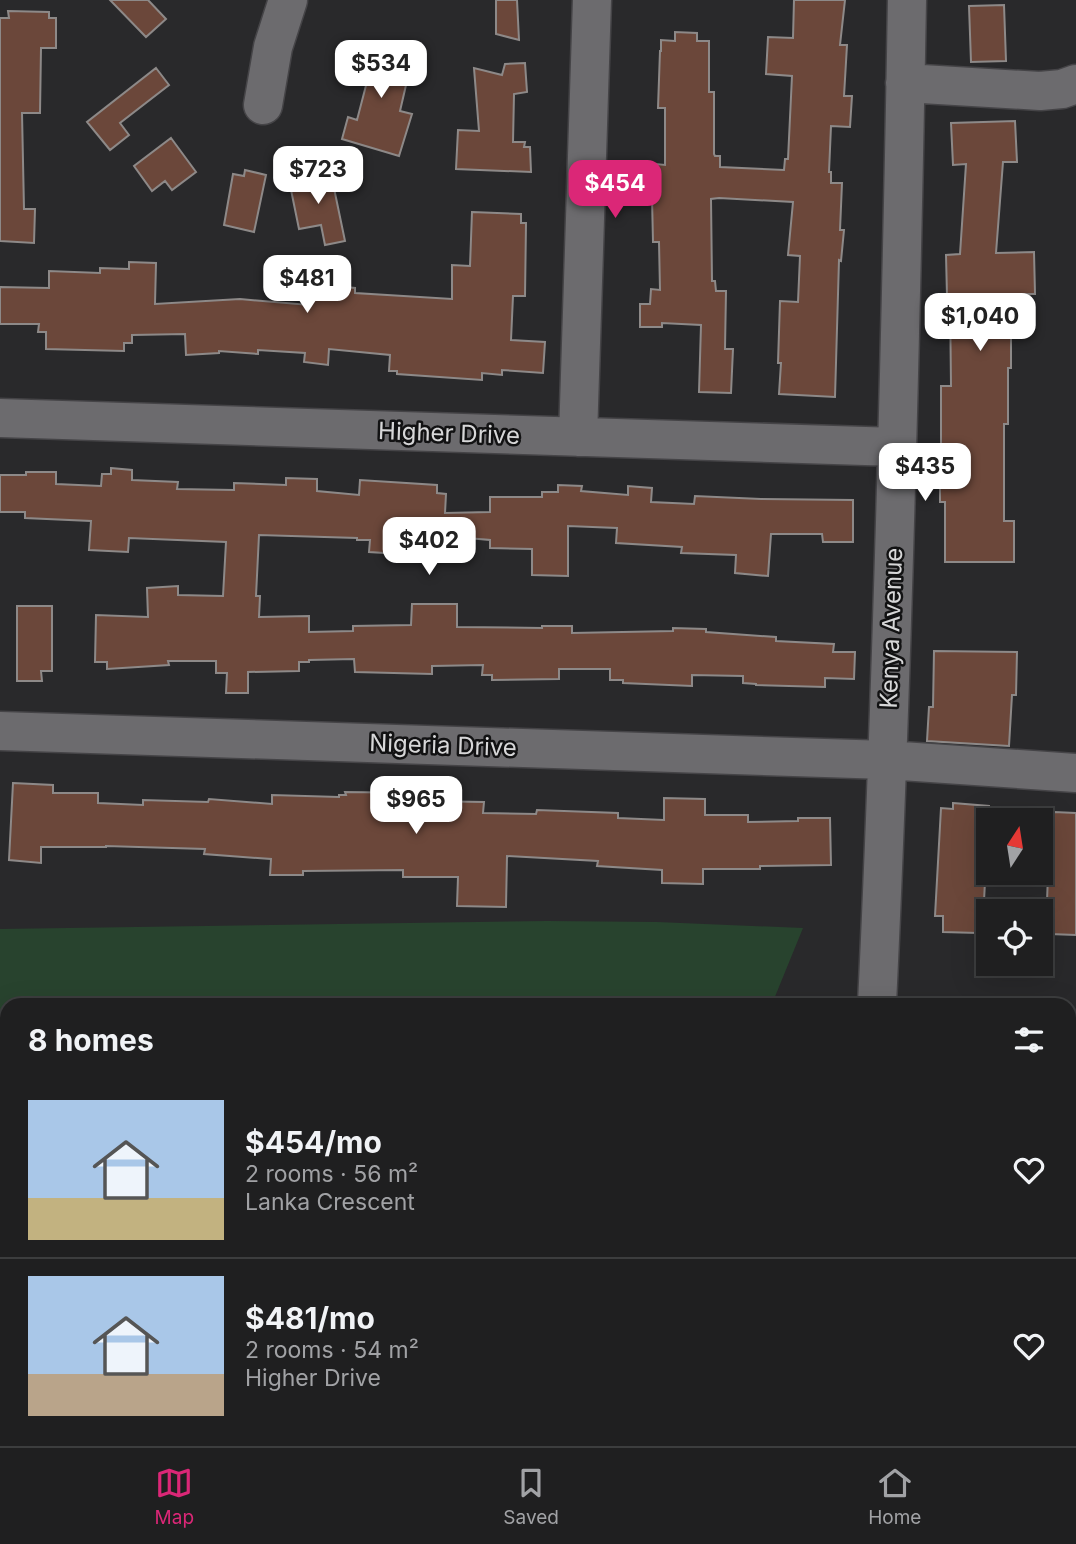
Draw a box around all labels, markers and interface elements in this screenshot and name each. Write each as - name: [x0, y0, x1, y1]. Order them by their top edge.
- pin: $534: [340, 41, 422, 100]
- text: $534: [351, 49, 411, 77]
- pin: $723: [277, 146, 359, 206]
- text: $723: [289, 155, 347, 183]
- pin: $454: [574, 160, 656, 220]
- text: $454: [585, 169, 645, 197]
- pin: $481: [266, 256, 348, 315]
- text: $481: [279, 264, 335, 292]
- pin: $1,040: [923, 294, 1037, 353]
- text: $1,040: [941, 302, 1019, 330]
- street label: Higher Drive: [378, 416, 520, 450]
- pin: $435: [884, 444, 966, 503]
- text: $435: [895, 452, 955, 480]
- pin: $402: [388, 518, 470, 577]
- text: $402: [399, 526, 459, 554]
- street label: Kenya Avenue: [874, 547, 908, 709]
- street label: Nigeria Drive: [369, 728, 517, 762]
- pin: $965: [375, 776, 457, 836]
- text: $965: [386, 785, 446, 813]
- north arrow: [976, 808, 1054, 886]
- map controls: [976, 808, 1053, 976]
- button: locate: [976, 899, 1053, 976]
- icon: filters: [1010, 1021, 1048, 1059]
- text: 8 homes: [28, 1022, 154, 1058]
- text: $454/mo: [245, 1124, 382, 1160]
- icon: home: [84, 1128, 168, 1212]
- icon: heart: [1010, 1151, 1048, 1189]
- text: 2 rooms · 56 m²: [245, 1160, 418, 1188]
- text: Lanka Crescent: [245, 1188, 415, 1216]
- text: $481/mo: [245, 1300, 375, 1336]
- icon: home: [84, 1304, 168, 1388]
- icon: heart: [1010, 1327, 1048, 1365]
- text: 2 rooms · 54 m²: [245, 1336, 419, 1364]
- text: Higher Drive: [245, 1364, 381, 1392]
- tab: Map: [155, 1464, 194, 1529]
- tab: Saved: [503, 1464, 559, 1529]
- tab: Home: [868, 1464, 921, 1529]

